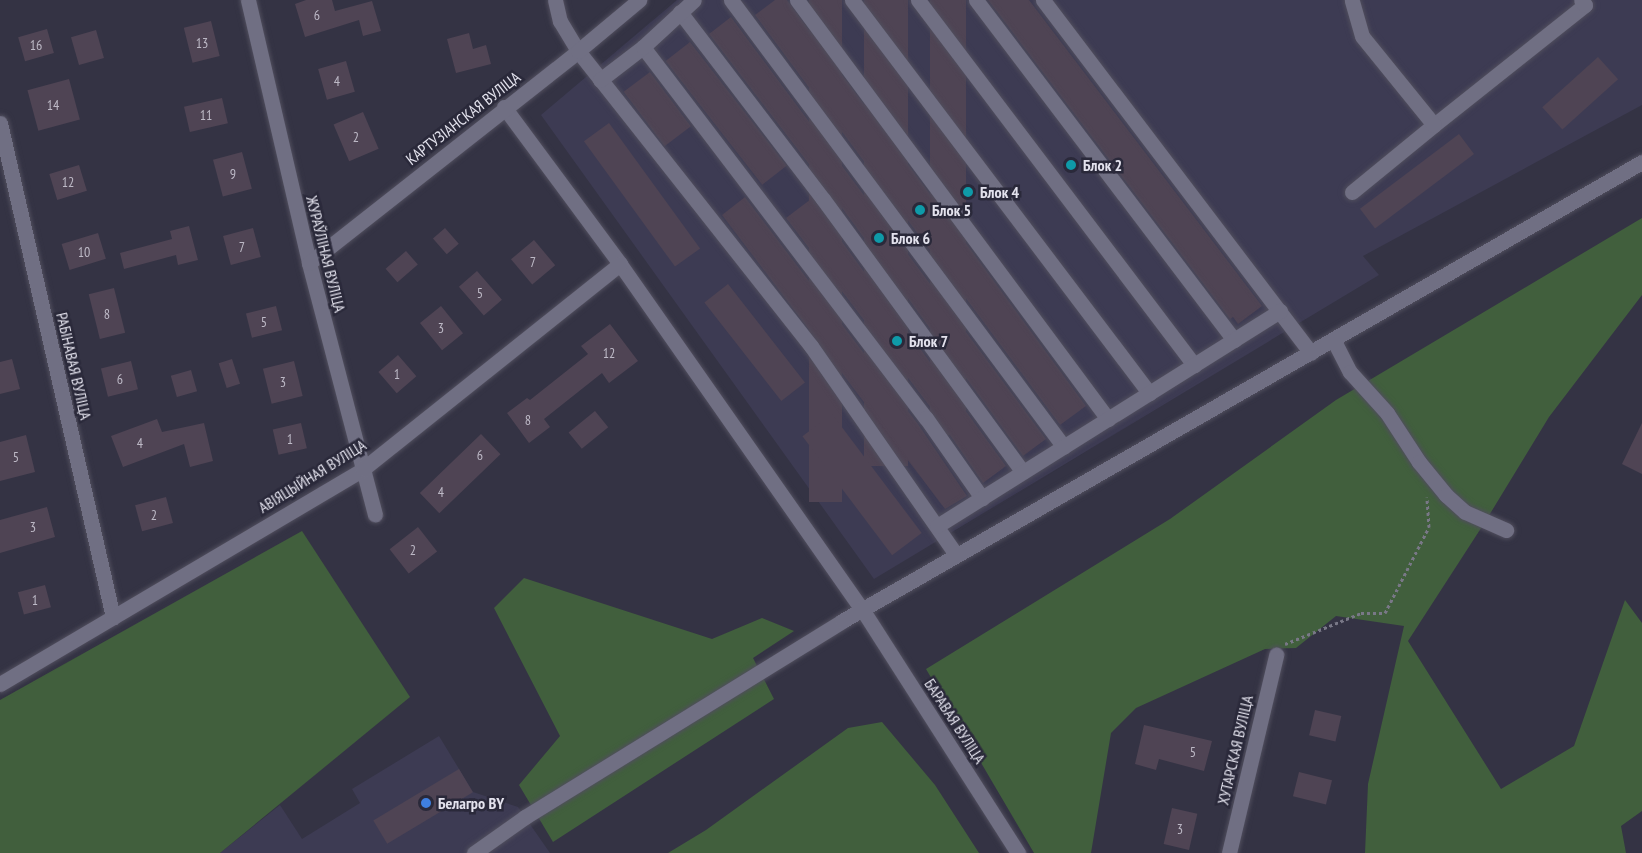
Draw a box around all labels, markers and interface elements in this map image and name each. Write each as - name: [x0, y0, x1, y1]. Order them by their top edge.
- house number: 6: [314, 7, 320, 23]
- house number: 13: [196, 35, 208, 51]
- house number: 16: [30, 37, 42, 53]
- street label: КАРТУЗІАНСКАЯ ВУЛІЦА: [402, 67, 524, 169]
- house number: 4: [334, 73, 340, 89]
- house number: 14: [47, 97, 59, 113]
- house number: 11: [200, 107, 212, 123]
- house number: 2: [353, 129, 359, 145]
- place label: Блок 2: [1083, 155, 1122, 175]
- marker: Блок 2: [1064, 158, 1078, 172]
- house number: 9: [230, 166, 236, 182]
- house number: 12: [62, 174, 74, 190]
- place label: Блок 4: [980, 182, 1019, 202]
- marker: Блок 4: [961, 185, 975, 199]
- street label: ЖУРАЎЛІНАЯ ВУЛІЦА: [302, 194, 350, 314]
- place label: Блок 5: [932, 200, 971, 220]
- marker: Блок 5: [913, 203, 927, 217]
- place label: Блок 6: [891, 228, 930, 248]
- marker: Блок 6: [872, 231, 886, 245]
- house number: 7: [239, 239, 245, 255]
- house number: 10: [78, 244, 90, 260]
- house number: 7: [530, 254, 536, 270]
- house number: 5: [477, 285, 483, 301]
- house number: 8: [104, 306, 110, 322]
- street label: РАБІНАВАЯ ВУЛІЦА: [52, 310, 96, 422]
- house number: 5: [261, 314, 267, 330]
- house number: 3: [438, 320, 444, 336]
- place label: Блок 7: [909, 331, 948, 351]
- marker: Блок 7: [890, 334, 904, 348]
- house number: 12: [603, 345, 615, 361]
- house number: 1: [394, 366, 400, 382]
- house number: 6: [117, 371, 123, 387]
- house number: 3: [280, 374, 286, 390]
- house number: 8: [525, 412, 531, 428]
- house number: 1: [287, 431, 293, 447]
- house number: 4: [137, 435, 143, 451]
- street label: АВІЯЦЫЙНАЯ ВУЛІЦА: [255, 435, 369, 517]
- house number: 6: [477, 447, 483, 463]
- house number: 5: [13, 449, 19, 465]
- house number: 4: [438, 484, 444, 500]
- house number: 2: [151, 507, 157, 523]
- house number: 3: [30, 519, 36, 535]
- house number: 2: [410, 542, 416, 558]
- house number: 1: [32, 592, 38, 608]
- street label: БАРАВАЯ ВУЛІЦА: [920, 675, 990, 767]
- street label: ХУТАРСКАЯ ВУЛІЦА: [1213, 693, 1257, 807]
- house number: 5: [1190, 744, 1196, 760]
- place label: Белагро BY: [438, 793, 504, 813]
- marker: Белагро BY: [419, 796, 433, 810]
- house number: 3: [1177, 821, 1183, 837]

